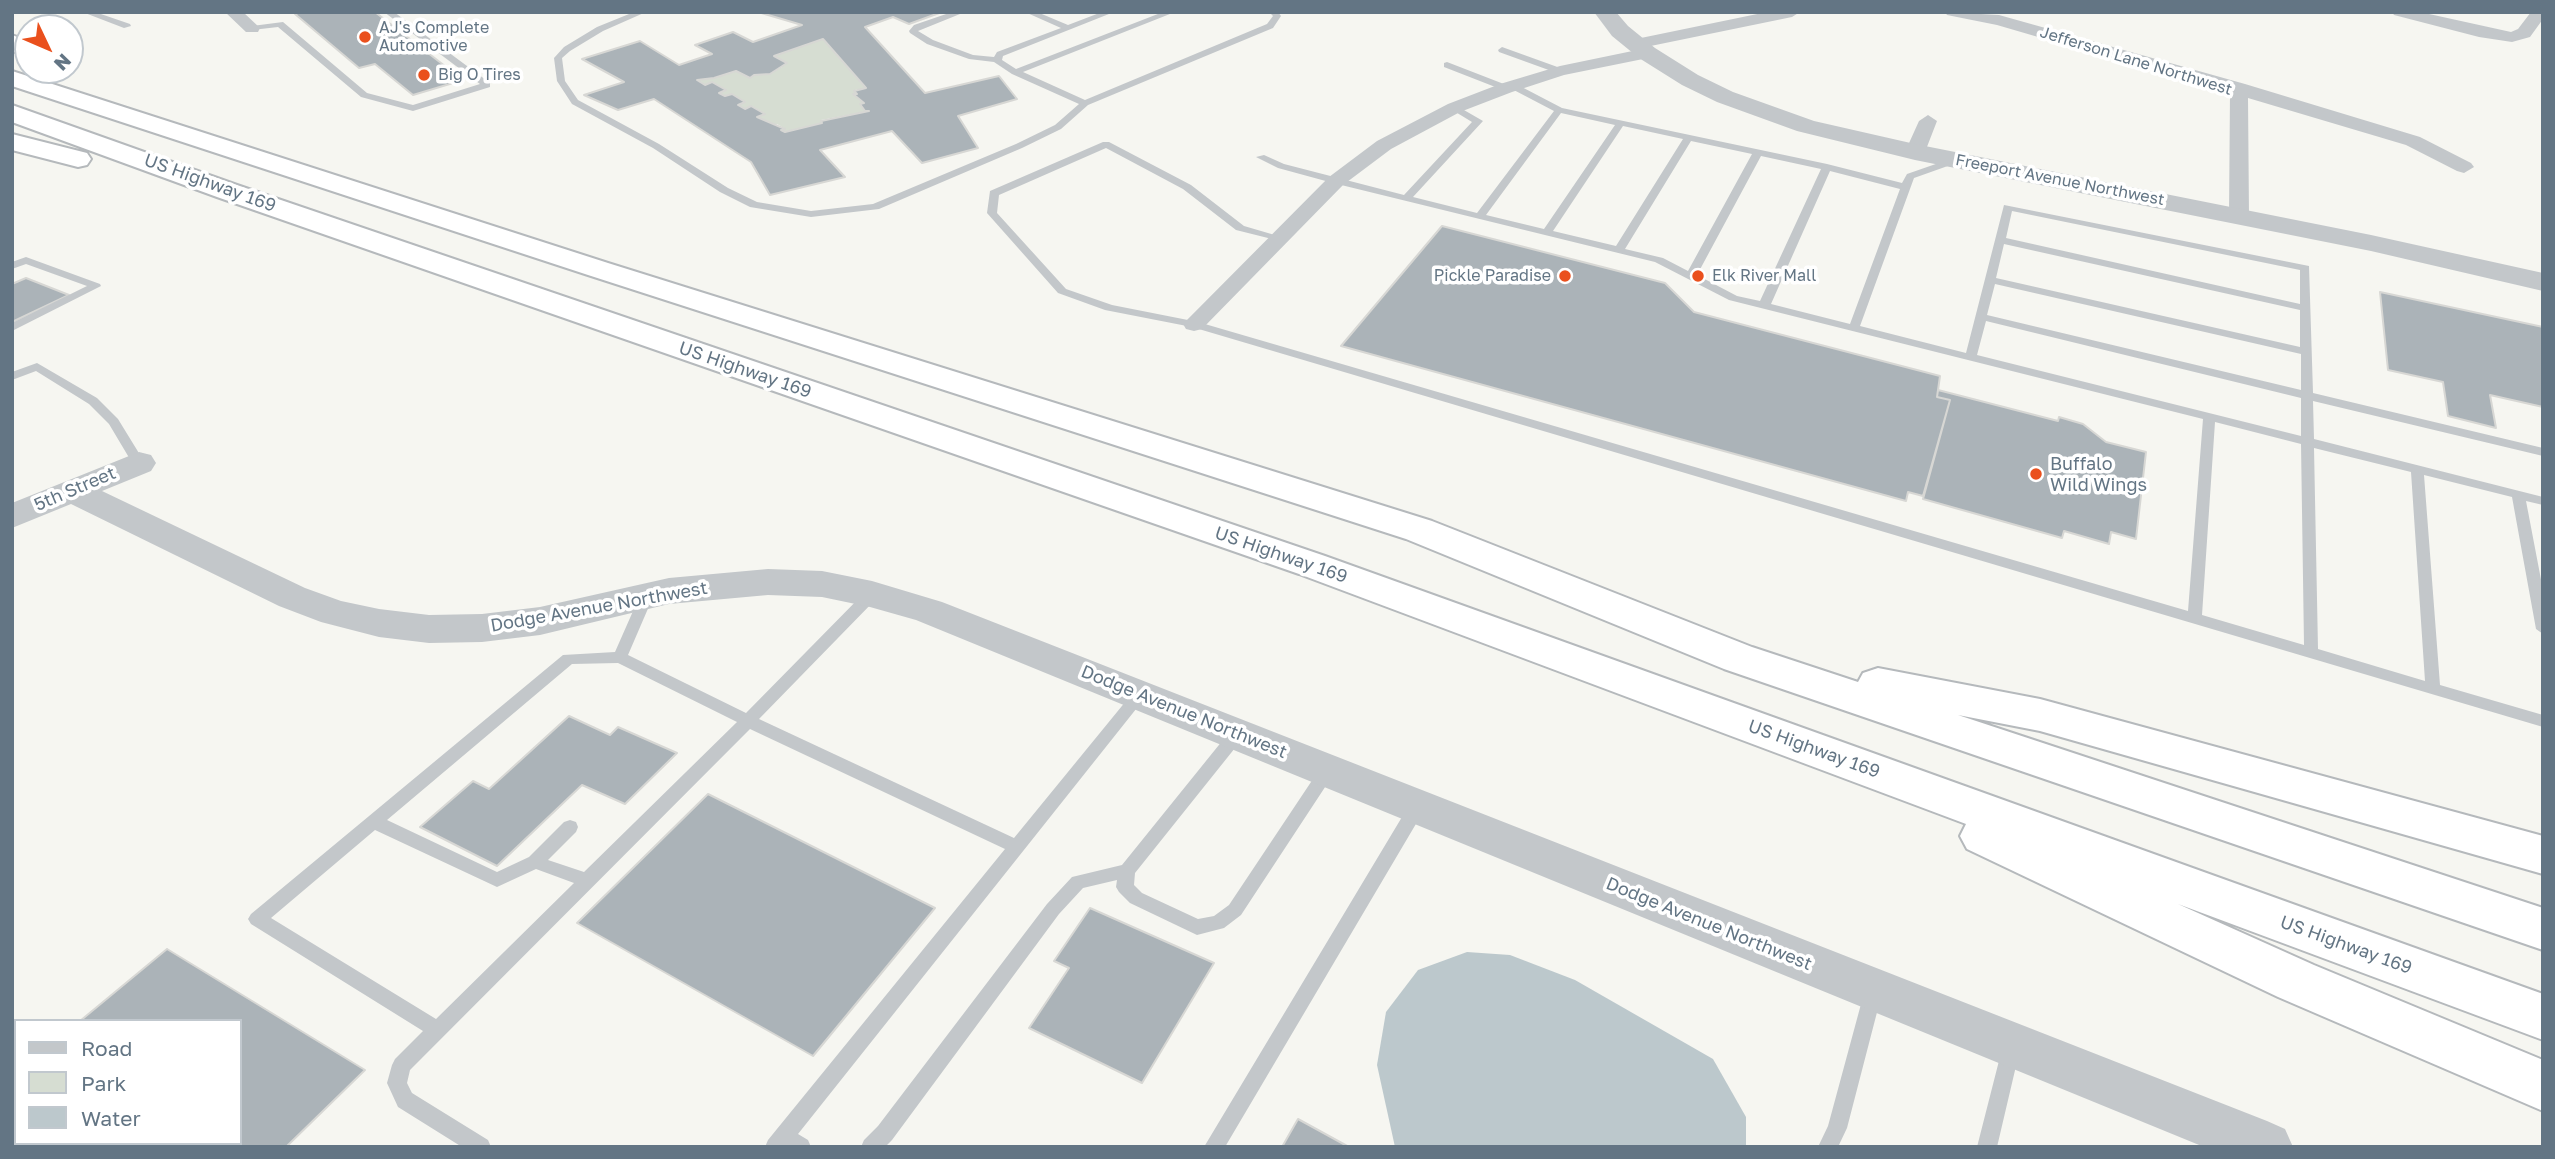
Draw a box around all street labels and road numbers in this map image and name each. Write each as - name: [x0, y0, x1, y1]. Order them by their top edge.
- street label: Jefferson Lane Northwest: [2038, 23, 2234, 99]
- street label: US Highway 169: [141, 149, 279, 217]
- street label: Freeport Avenue Northwest: [1954, 150, 2166, 210]
- street label: US Highway 169: [676, 337, 814, 403]
- street label: 5th Street: [31, 462, 119, 516]
- street label: US Highway 169: [1212, 522, 1350, 588]
- street label: Dodge Avenue Northwest: [489, 577, 709, 637]
- street label: Dodge Avenue Northwest: [1078, 661, 1290, 763]
- street label: US Highway 169: [1745, 715, 1883, 783]
- street label: Dodge Avenue Northwest: [1603, 873, 1815, 975]
- street label: US Highway 169: [2277, 911, 2415, 979]

